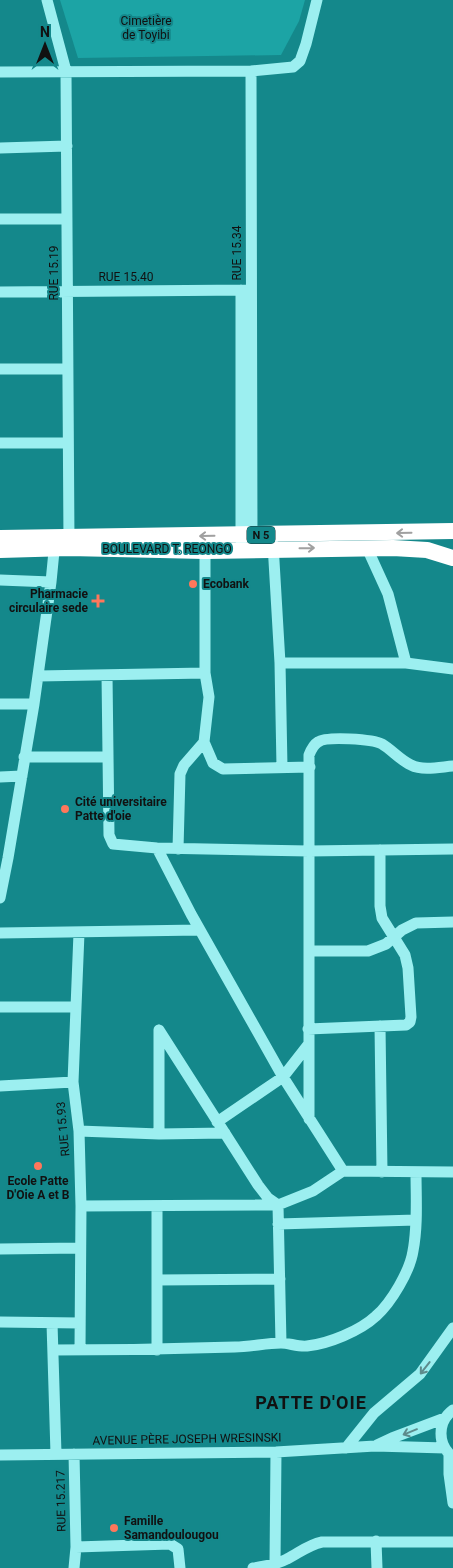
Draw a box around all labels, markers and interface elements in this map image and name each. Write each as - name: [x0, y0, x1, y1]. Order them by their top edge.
- park label: Cimetière de Toyibi: [120, 14, 172, 42]
- north arrow: [20, 20, 70, 70]
- text: N: [40, 24, 50, 40]
- street label: RUE 15.34: [230, 225, 244, 281]
- street label: RUE 15.19: [47, 245, 61, 301]
- street label: RUE 15.40: [98, 270, 154, 284]
- road number: N 5: [247, 526, 275, 544]
- one-way arrow: [397, 528, 413, 537]
- one-way arrow: [199, 531, 216, 541]
- street label: BOULEVARD T. REONGO: [102, 542, 232, 556]
- one-way arrow: [299, 543, 315, 553]
- place label: Ecobank: [203, 577, 250, 591]
- marker: Ecobank: [187, 578, 199, 590]
- place label: Pharmacie circulaire sede: [9, 587, 89, 615]
- marker: Pharmacie circulaire sede: [92, 595, 104, 607]
- place label: Cité universitaire Patte d'oie: [75, 795, 167, 823]
- marker: Cité universitaire Patte d'oie: [59, 803, 71, 815]
- street label: RUE 15.93: [54, 1101, 72, 1157]
- marker: Ecole Patte D'Oie A et B: [32, 1160, 44, 1172]
- place label: Ecole Patte D'Oie A et B: [7, 1174, 70, 1202]
- one-way arrow: [419, 1361, 430, 1374]
- district label: PATTE D'OIE: [255, 1392, 367, 1413]
- one-way arrow: [403, 1428, 418, 1437]
- street label: AVENUE PÈRE JOSEPH WRESINSKI: [92, 1429, 282, 1448]
- street label: RUE 15.217: [53, 1470, 69, 1532]
- place label: Famille Samandoulougou: [124, 1514, 219, 1542]
- marker: Famille Samandoulougou: [108, 1522, 120, 1534]

